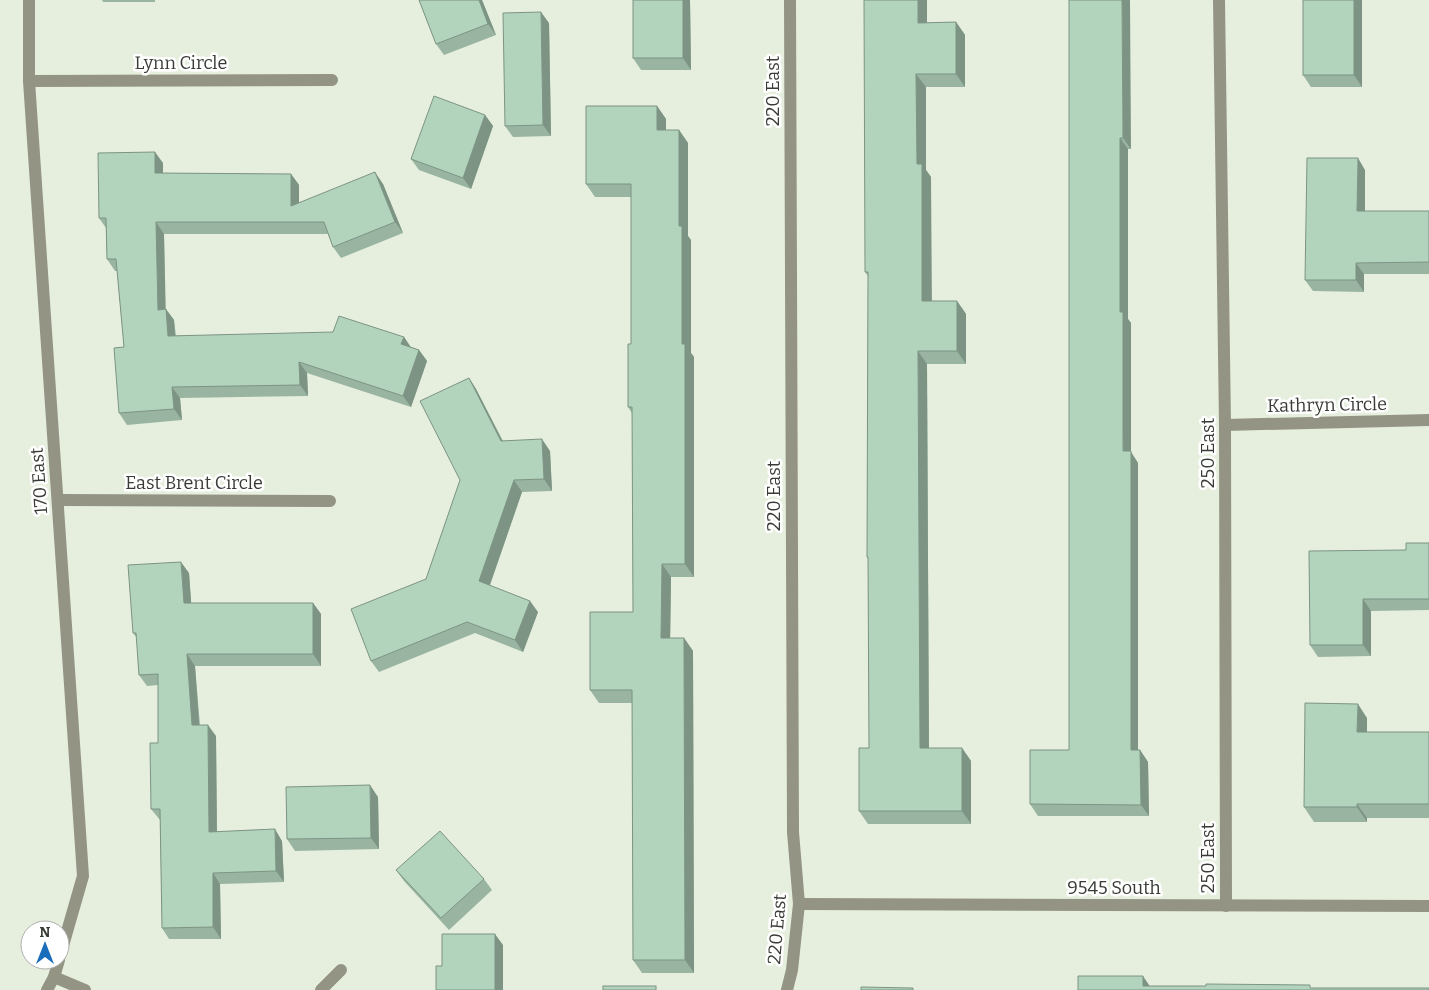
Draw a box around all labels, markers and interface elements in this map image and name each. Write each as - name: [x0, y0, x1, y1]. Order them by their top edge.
- street label: Lynn Circle: [135, 52, 227, 74]
- street label: 220 East: [762, 55, 784, 126]
- street label: Kathryn Circle: [1267, 393, 1387, 417]
- street label: 250 East: [1197, 417, 1219, 488]
- street label: 170 East: [26, 446, 52, 515]
- street label: 220 East: [763, 460, 785, 531]
- street label: East Brent Circle: [125, 472, 263, 494]
- street label: 250 East: [1197, 822, 1219, 893]
- street label: 9545 South: [1067, 877, 1161, 899]
- street label: 220 East: [763, 892, 791, 965]
- north arrow: [20, 920, 70, 970]
- text: N: [40, 924, 51, 941]

